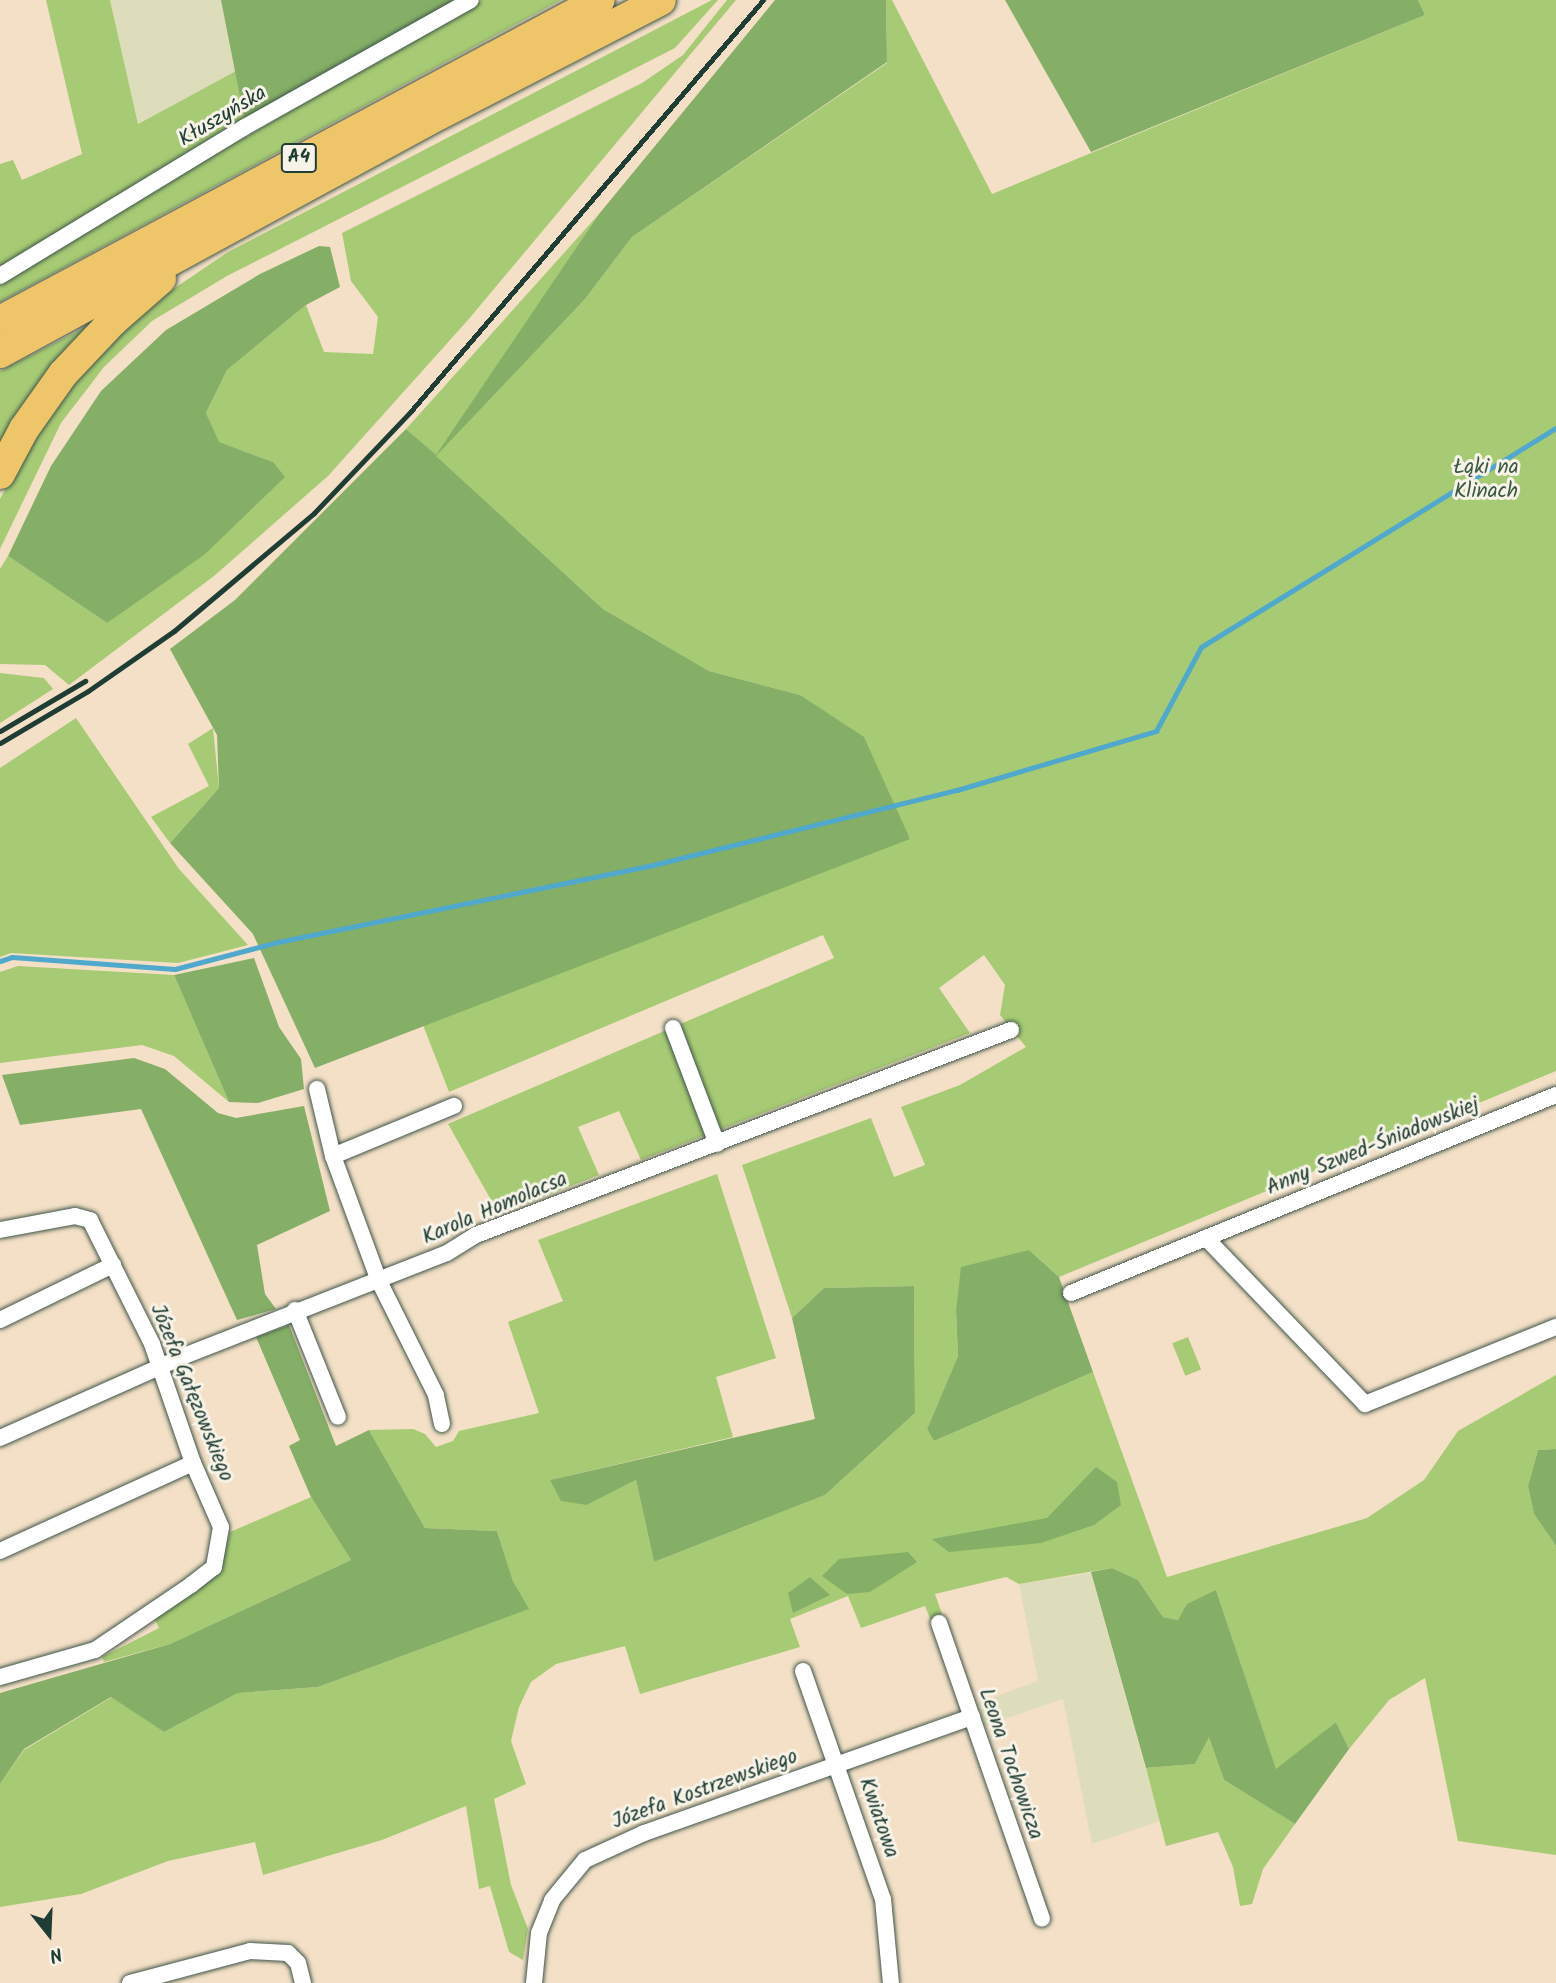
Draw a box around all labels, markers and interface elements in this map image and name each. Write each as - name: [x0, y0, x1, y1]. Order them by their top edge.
- street label: Kłuszyńska: [175, 81, 271, 153]
- road number: A4: [280, 142, 318, 174]
- park label: Łąki na Klinach: [1453, 455, 1519, 505]
- street label: Anny Szwed-Śniadowskiej: [1263, 1093, 1483, 1201]
- street label: Karola Homolacsa: [419, 1167, 571, 1251]
- street label: Józefa Gałęzowskiego: [144, 1301, 238, 1485]
- street label: Leona Tochowicza: [972, 1685, 1048, 1843]
- street label: Józefa Kostrzewskiego: [609, 1745, 801, 1835]
- street label: Kwiatowa: [853, 1775, 903, 1861]
- north arrow: [14, 1899, 84, 1969]
- text: N: [45, 1938, 66, 1970]

